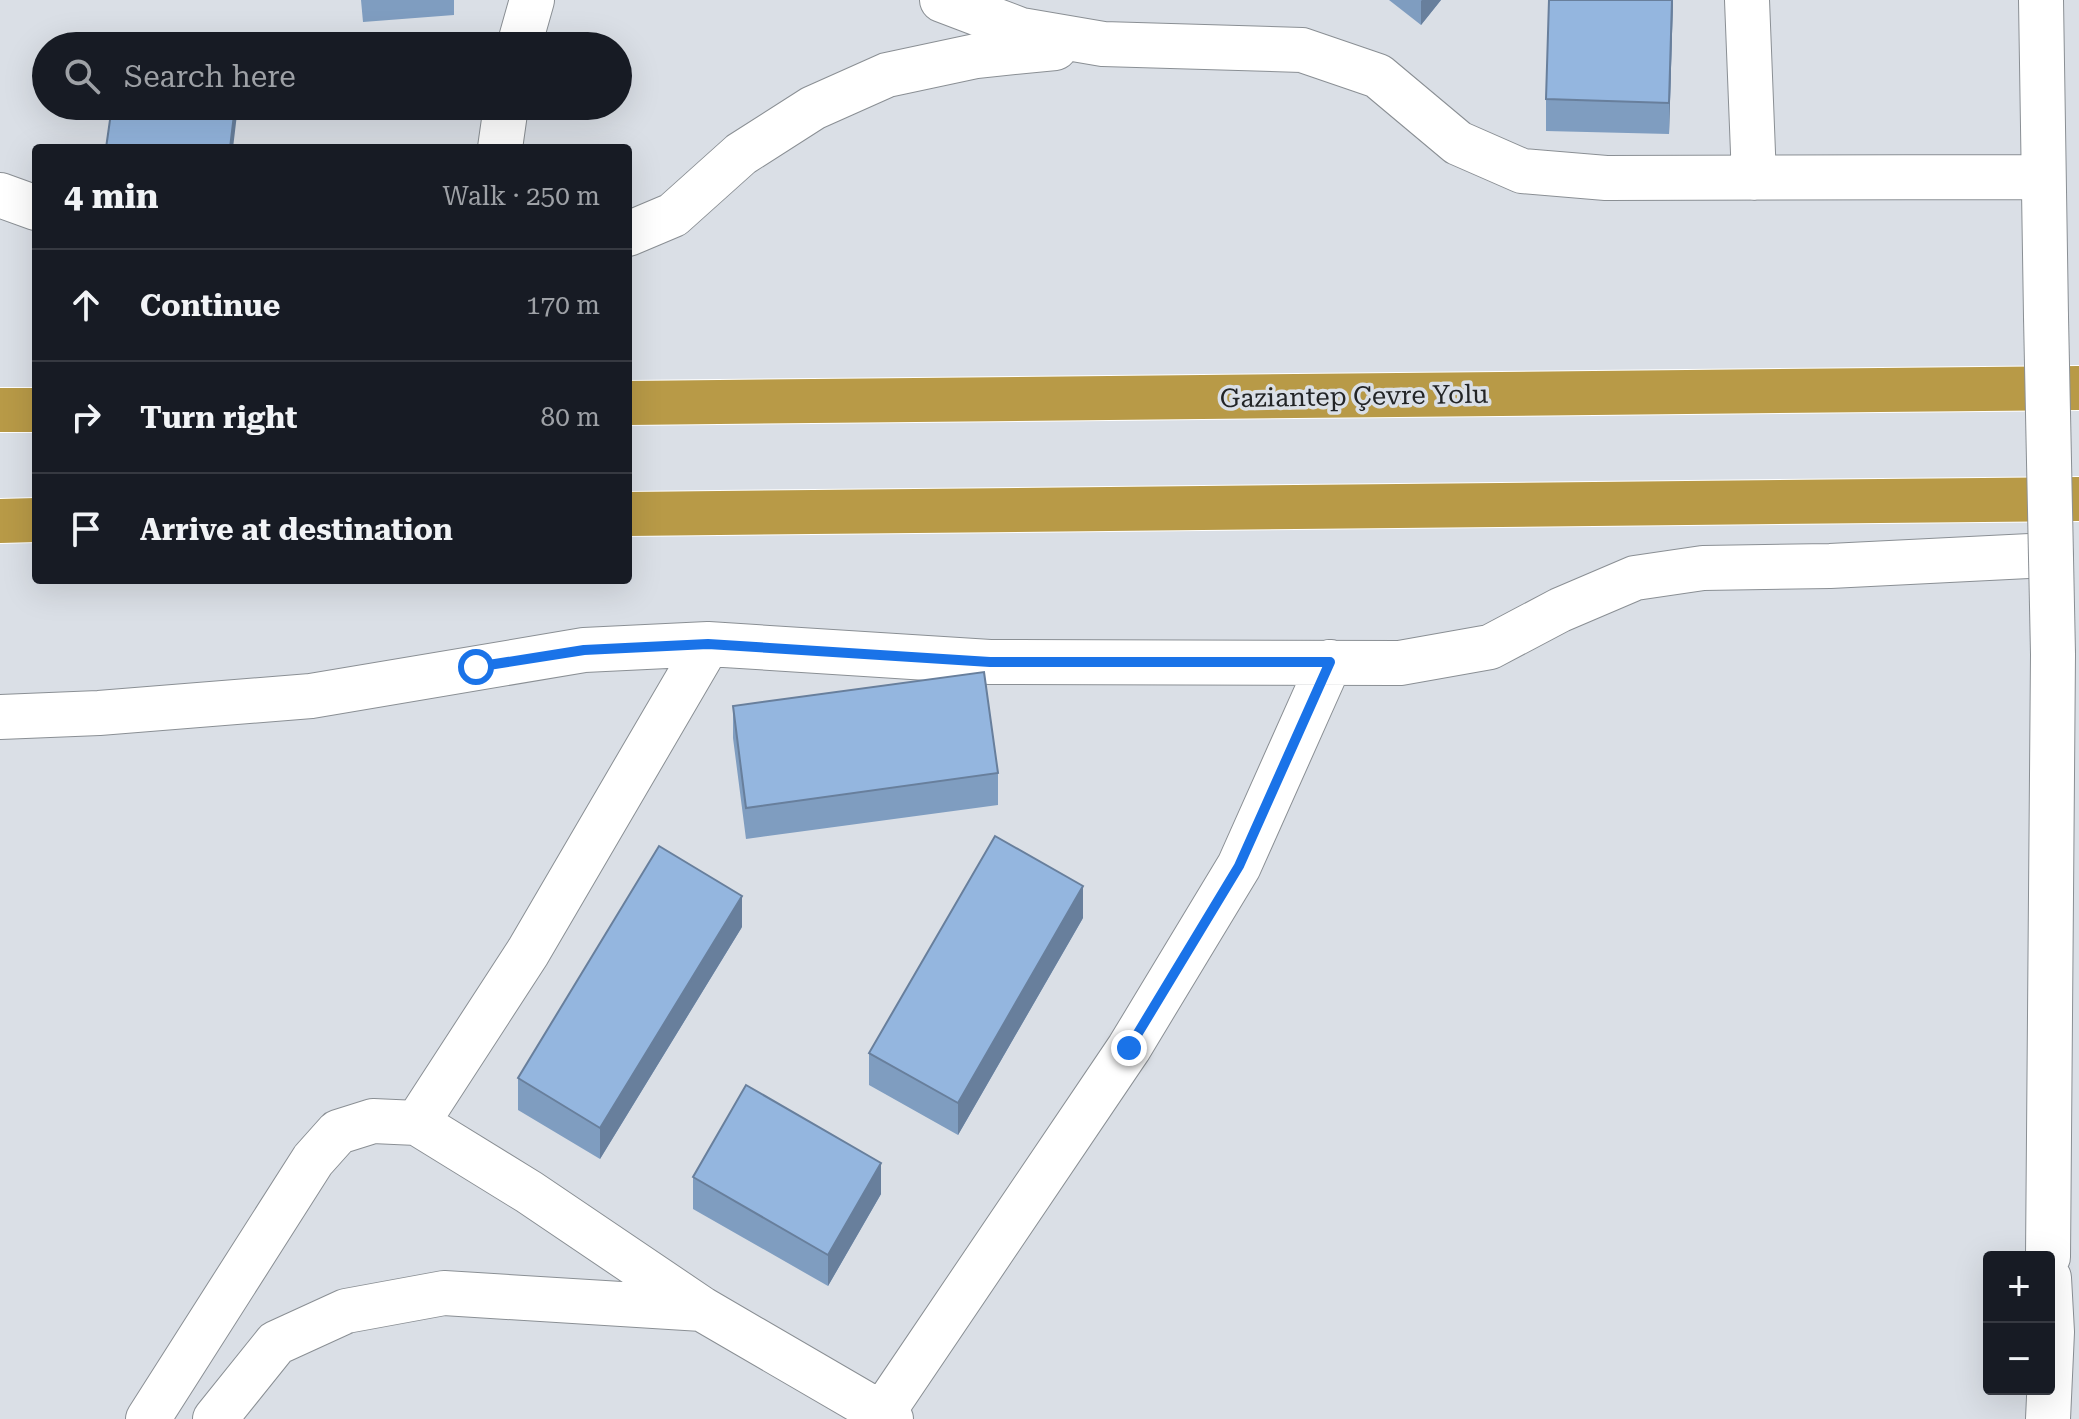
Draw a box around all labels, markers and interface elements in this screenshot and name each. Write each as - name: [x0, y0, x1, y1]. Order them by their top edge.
- search box: [32, 32, 632, 120]
- icon: search: [60, 54, 104, 98]
- text: Search here: [124, 59, 296, 94]
- text: 4 min: [64, 176, 159, 216]
- text: Walk · 250 m: [442, 181, 600, 211]
- icon: ahead: [64, 283, 108, 327]
- text: Continue: [140, 288, 280, 323]
- text: 170 m: [526, 290, 600, 320]
- street label: Gaziantep Çevre Yolu: [1219, 379, 1489, 413]
- icon: right: [64, 395, 108, 439]
- text: Turn right: [140, 400, 297, 435]
- text: 80 m: [541, 402, 600, 432]
- icon: arrive: [64, 507, 108, 551]
- text: Arrive at destination: [140, 512, 453, 547]
- route start: [458, 649, 494, 685]
- route end: [1111, 1030, 1147, 1066]
- map controls: [1983, 1251, 2055, 1395]
- button: +: [1983, 1251, 2055, 1323]
- button: −: [1983, 1323, 2055, 1395]

